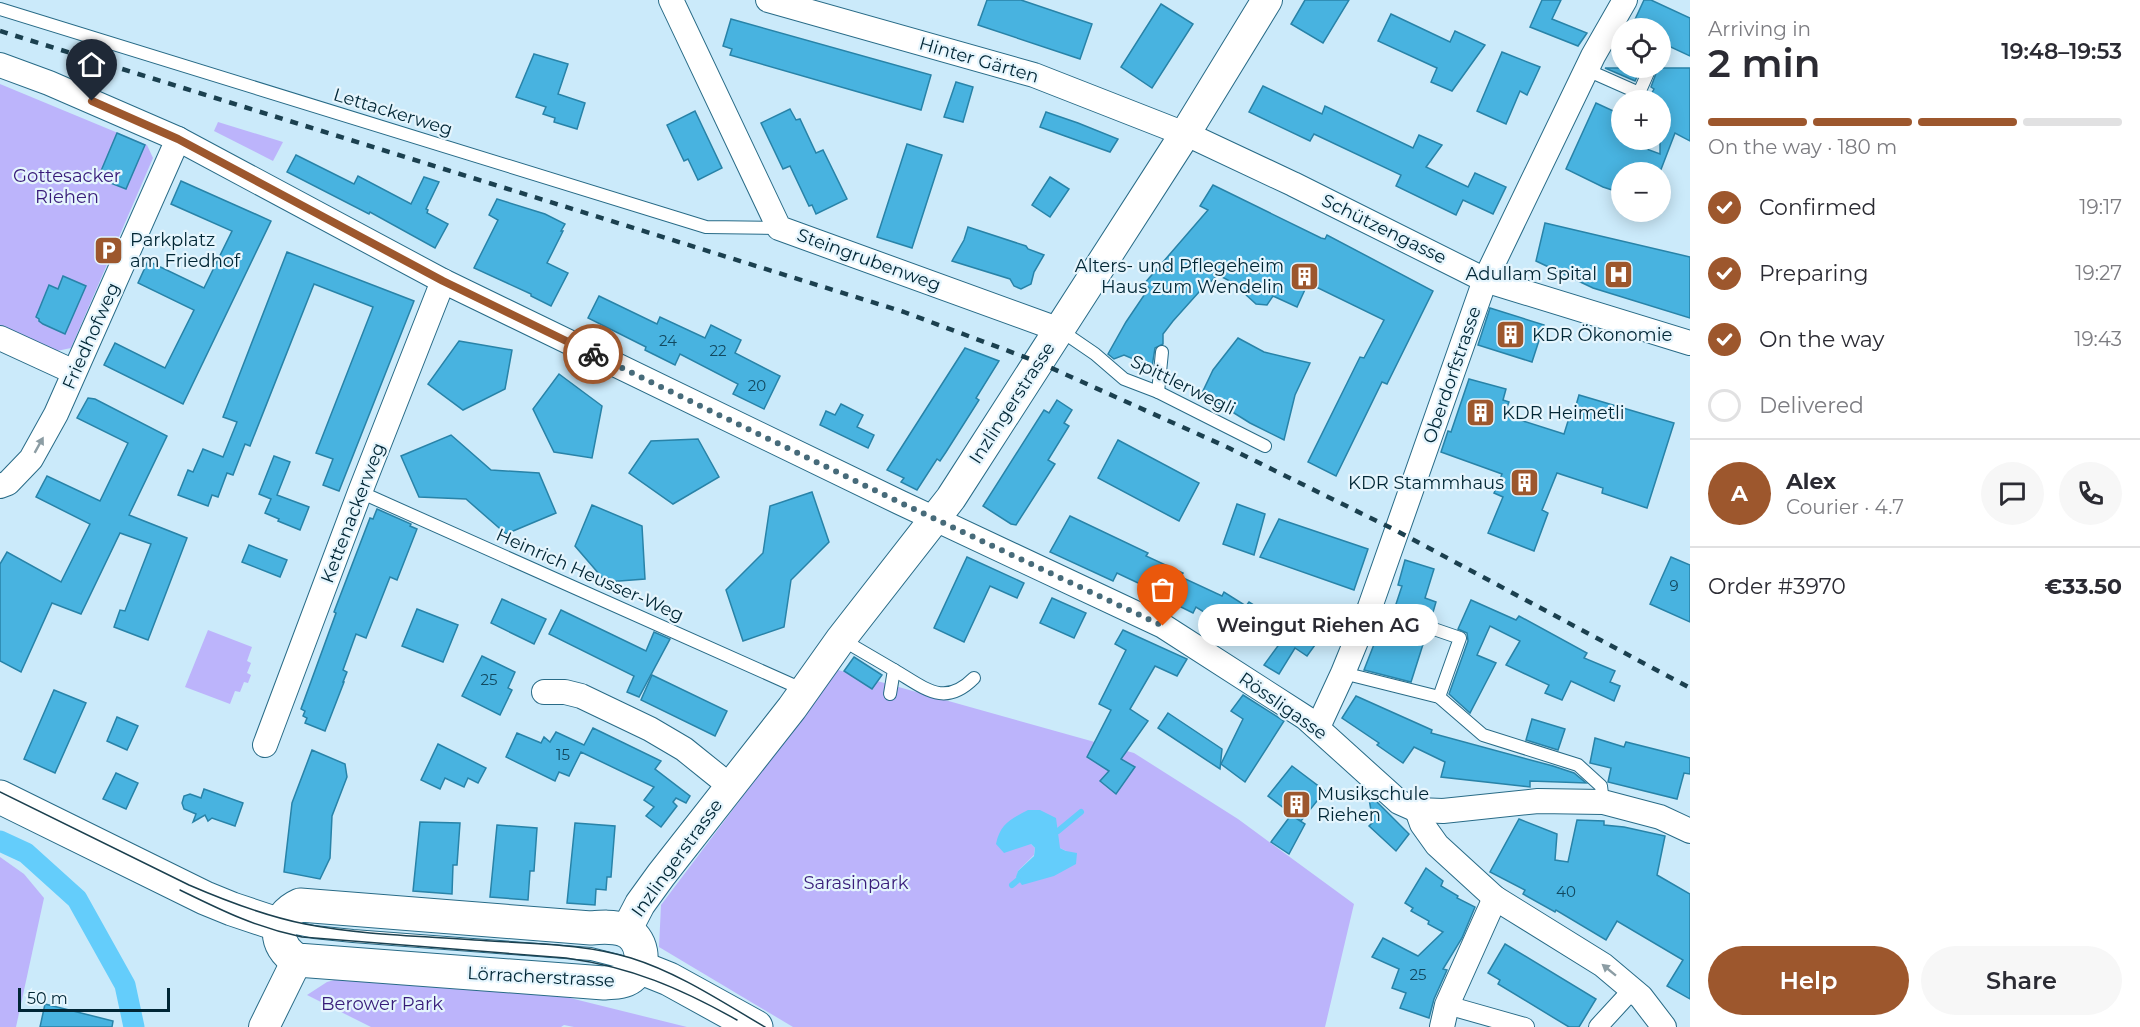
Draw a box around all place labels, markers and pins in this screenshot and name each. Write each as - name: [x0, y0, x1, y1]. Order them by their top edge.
- pin: [66, 39, 117, 101]
- place label: Parkplatz am Friedhof: [130, 229, 241, 272]
- parking icon: Parkplatz am Friedhof: [93, 234, 125, 266]
- place label: Alters- und Pflegeheim Haus zum Wendelin: [1075, 255, 1284, 298]
- hospital icon: Adullam Spital: [1602, 258, 1634, 290]
- building icon: Alters- und Pflegeheim Haus zum Wendelin: [1289, 260, 1321, 292]
- place label: Adullam Spital: [1465, 263, 1597, 285]
- building icon: KDR Ökonomie: [1495, 319, 1527, 351]
- place label: KDR Ökonomie: [1532, 324, 1673, 346]
- building icon: KDR Heimetli: [1465, 397, 1497, 429]
- place label: KDR Heimetli: [1502, 402, 1625, 424]
- building icon: KDR Stammhaus: [1509, 467, 1541, 499]
- place label: KDR Stammhaus: [1348, 472, 1504, 494]
- pin: [1137, 564, 1188, 626]
- callout: Weingut Riehen AG: [1199, 605, 1439, 647]
- place label: Musikschule Riehen: [1317, 783, 1429, 826]
- building icon: Musikschule Riehen: [1280, 788, 1312, 820]

